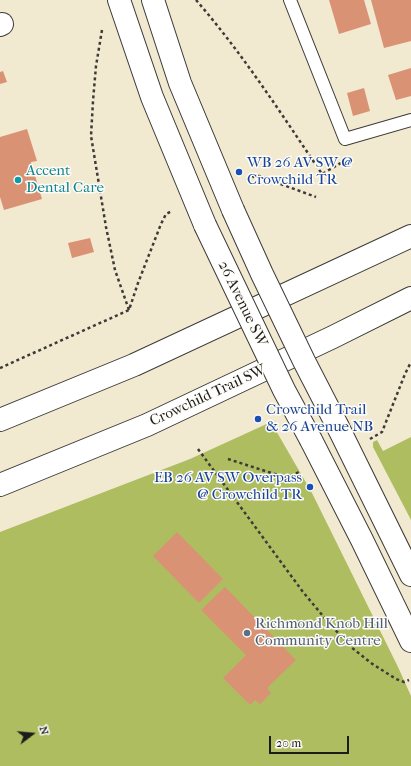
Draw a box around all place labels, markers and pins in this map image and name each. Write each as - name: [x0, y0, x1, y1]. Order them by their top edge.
- place label: WB 26 AV SW @ Crowchild TR: [247, 154, 352, 189]
- place label: Accent Dental Care: [26, 162, 104, 197]
- marker: WB 26 AV SW @ Crowchild TR: [234, 167, 244, 177]
- marker: Accent Dental Care: [13, 175, 23, 185]
- place label: Crowchild Trail & 26 Avenue NB: [266, 401, 373, 436]
- marker: Crowchild Trail & 26 Avenue NB: [253, 414, 263, 424]
- place label: EB 26 AV SW Overpass @ Crowchild TR: [154, 469, 302, 504]
- marker: EB 26 AV SW Overpass @ Crowchild TR: [305, 482, 315, 492]
- place label: Richmond Knob Hill Community Centre: [255, 615, 388, 650]
- marker: Richmond Knob Hill Community Centre: [242, 628, 252, 638]

